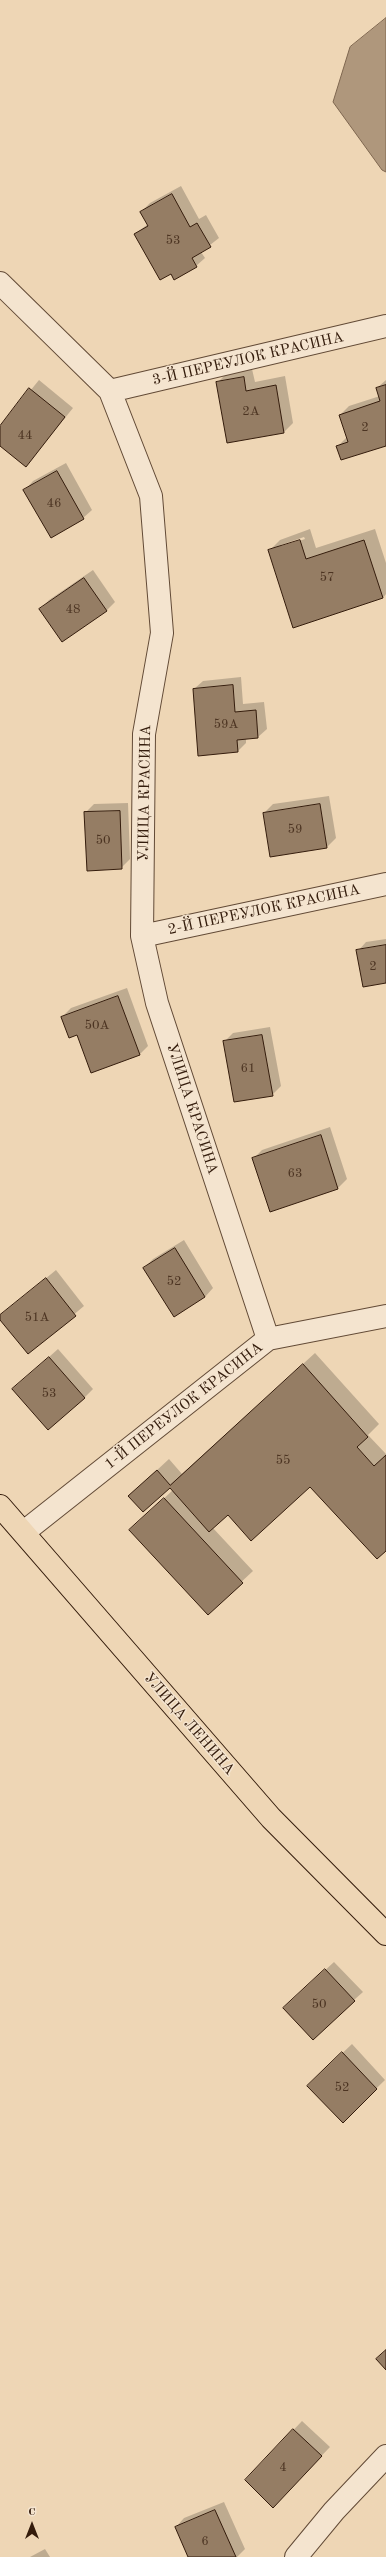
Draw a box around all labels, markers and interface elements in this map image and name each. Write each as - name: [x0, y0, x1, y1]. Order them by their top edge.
- house number: 53: [165, 233, 181, 249]
- street label: 3-Й ПЕРЕУЛОК КРАСИНА: [151, 328, 345, 390]
- house number: 2А: [242, 404, 260, 420]
- house number: 2: [361, 420, 369, 436]
- house number: 44: [17, 428, 33, 444]
- house number: 46: [46, 496, 62, 512]
- house number: 57: [319, 570, 335, 586]
- house number: 48: [65, 602, 81, 618]
- house number: 59А: [213, 717, 239, 733]
- street label: УЛИЦА КРАСИНА: [135, 724, 155, 862]
- house number: 59: [287, 822, 303, 838]
- house number: 50: [95, 833, 111, 849]
- street label: 2-Й ПЕРЕУЛОК КРАСИНА: [166, 881, 362, 939]
- house number: 2: [369, 959, 377, 975]
- house number: 50А: [84, 1018, 110, 1034]
- street label: УЛИЦА КРАСИНА: [162, 1041, 222, 1177]
- house number: 61: [240, 1061, 256, 1077]
- house number: 63: [287, 1166, 303, 1182]
- house number: 52: [166, 1274, 182, 1290]
- house number: 51А: [24, 1310, 50, 1326]
- street label: 1-Й ПЕРЕУЛОК КРАСИНА: [101, 1339, 267, 1473]
- house number: 53: [41, 1386, 57, 1402]
- house number: 55: [275, 1453, 291, 1469]
- street label: УЛИЦА ЛЕНИНА: [140, 1669, 238, 1779]
- house number: 50: [311, 1997, 327, 2013]
- house number: 52: [334, 2080, 350, 2096]
- house number: 4: [279, 2460, 287, 2476]
- north arrow: [12, 2505, 52, 2545]
- text: С: [28, 2507, 36, 2518]
- house number: 6: [201, 2534, 209, 2550]

